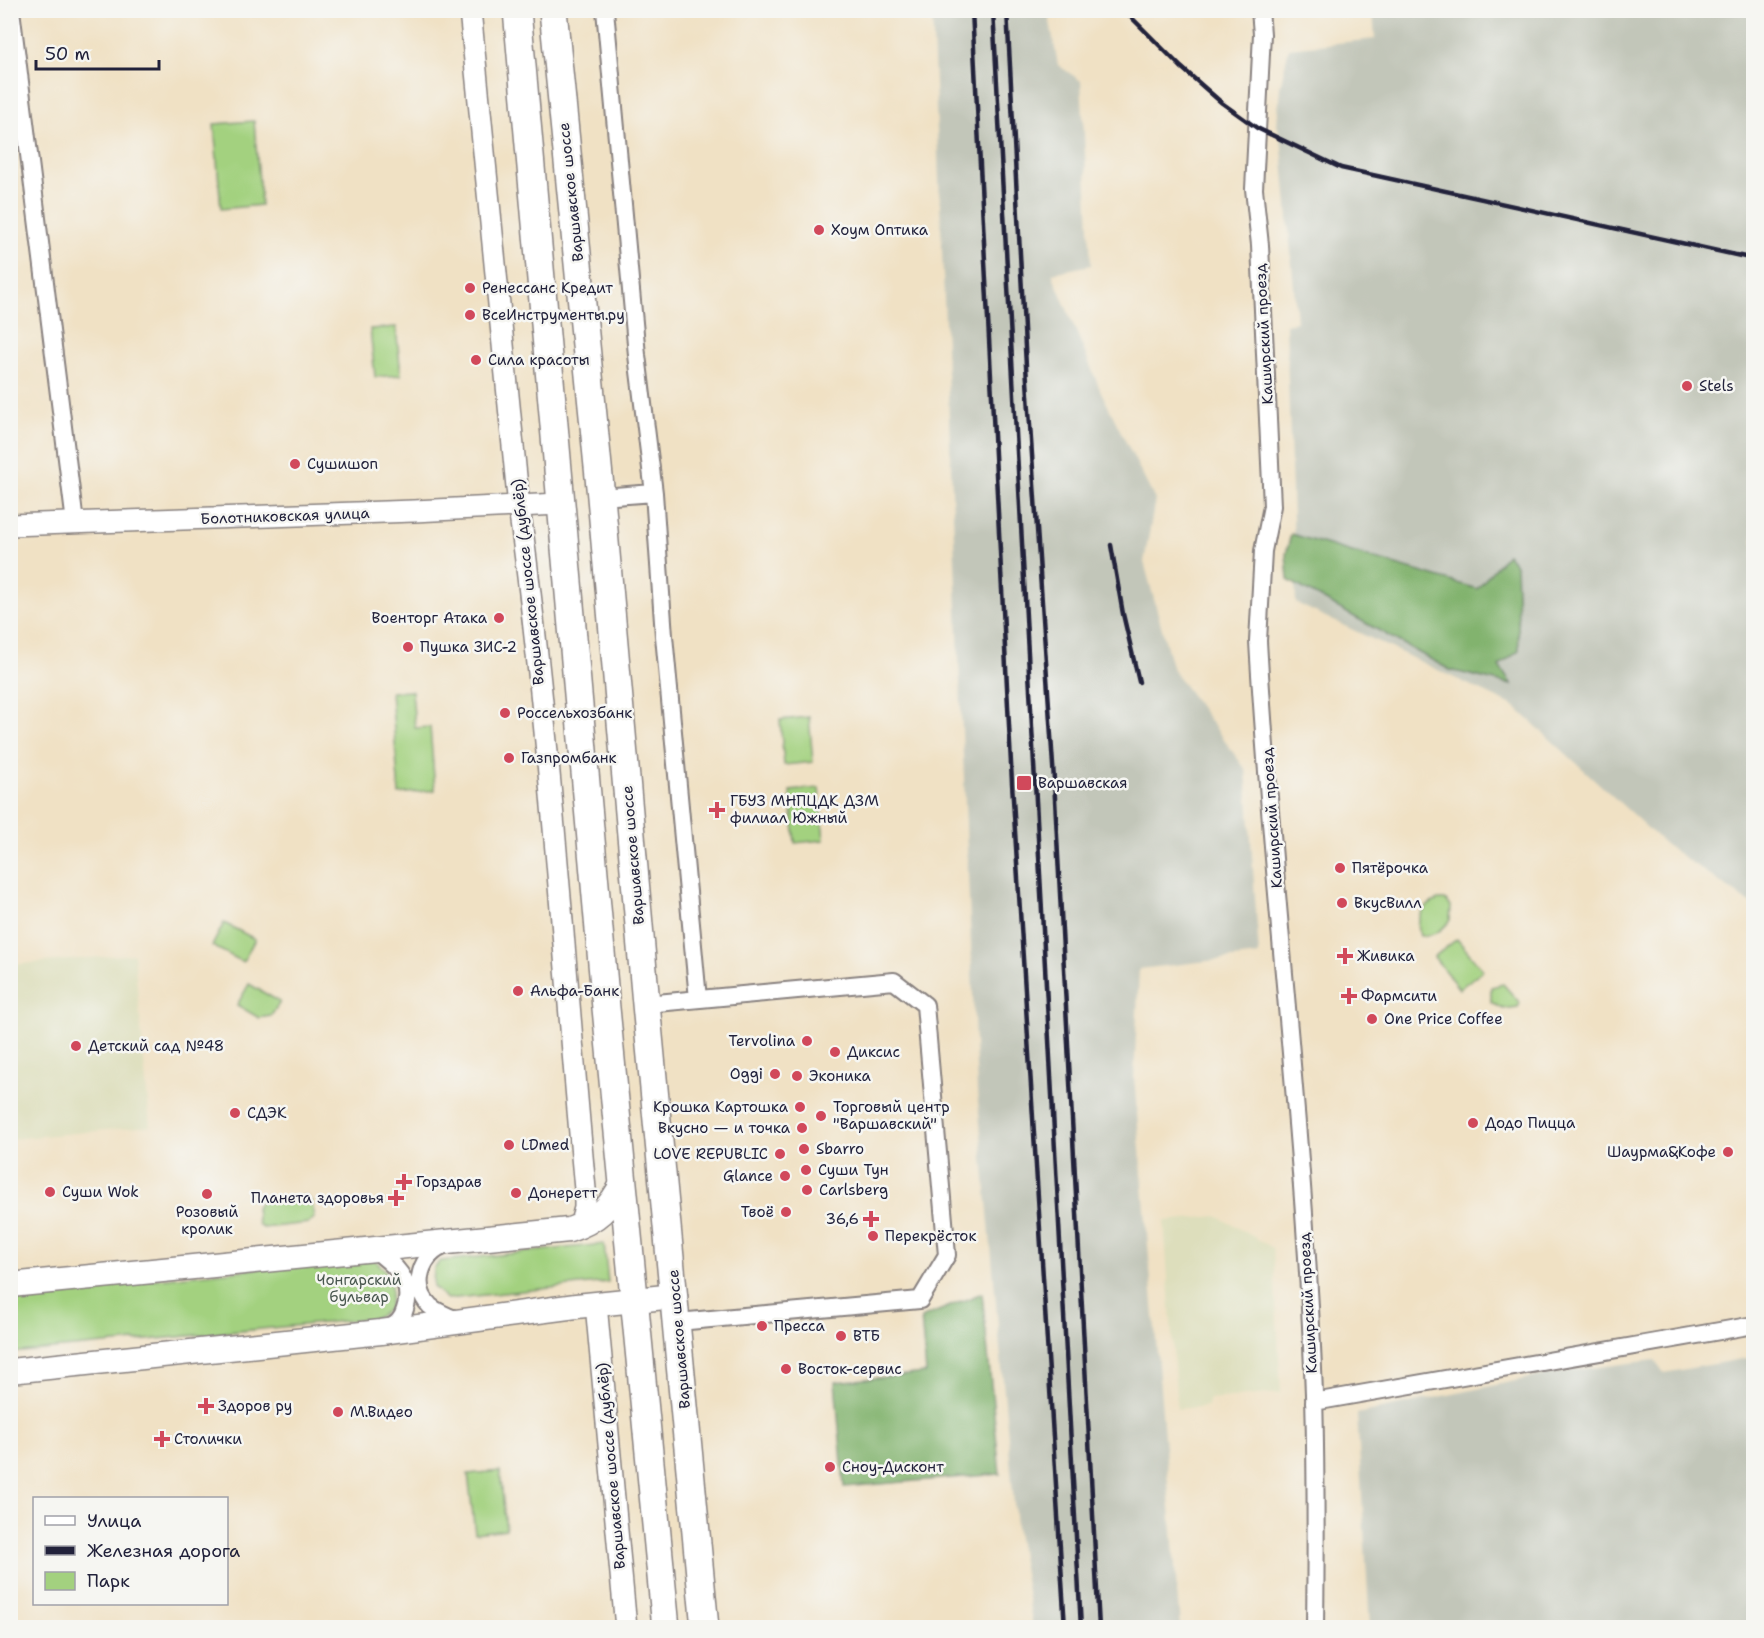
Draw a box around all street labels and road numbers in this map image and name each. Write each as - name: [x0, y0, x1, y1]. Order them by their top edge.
- street label: Варшавское шоссе: [554, 121, 588, 263]
- street label: Каширский проезд: [1250, 263, 1278, 405]
- street label: Варшавское шоссе (дублёр): [507, 478, 549, 686]
- street label: Болотниковская улица: [200, 503, 371, 529]
- street label: Каширский проезд: [1257, 747, 1287, 889]
- street label: Варшавское шоссе: [617, 784, 649, 926]
- street label: Каширский проезд: [1294, 1232, 1322, 1374]
- street label: Варшавское шоссе: [663, 1268, 695, 1410]
- street label: Варшавское шоссе (дублёр): [592, 1362, 630, 1570]

